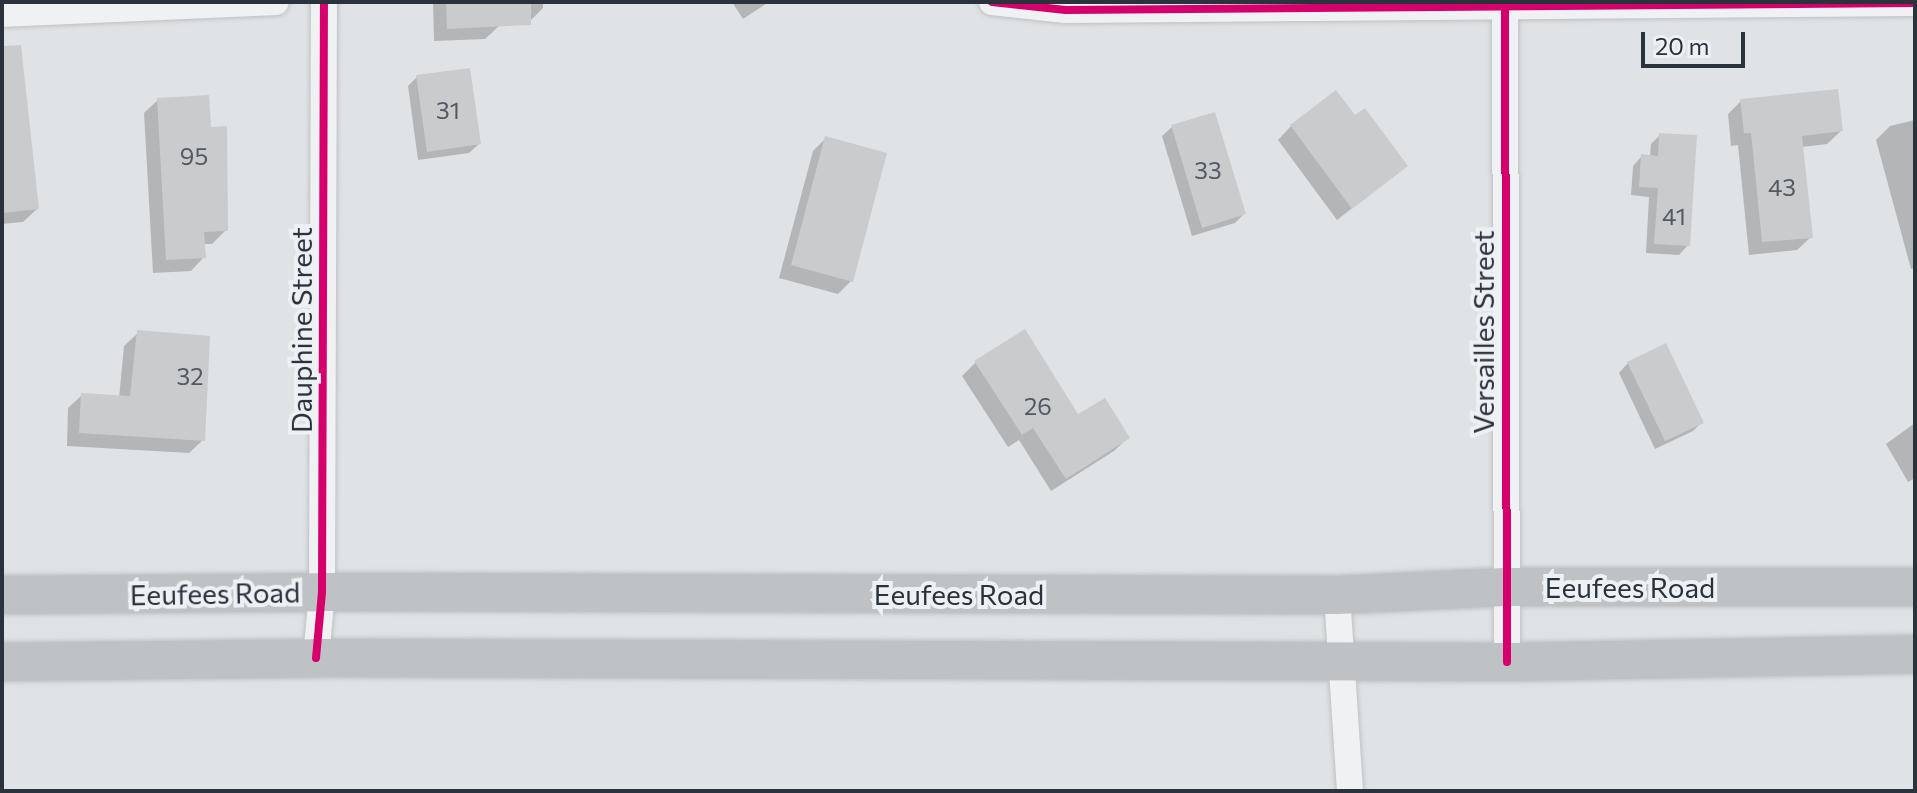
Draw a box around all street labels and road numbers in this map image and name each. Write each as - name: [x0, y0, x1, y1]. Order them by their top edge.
- street label: Dauphine Street: [284, 227, 318, 433]
- street label: Versailles Street: [1466, 230, 1500, 434]
- street label: Eeufees Road: [1545, 570, 1715, 604]
- street label: Eeufees Road: [130, 575, 300, 611]
- street label: Eeufees Road: [874, 577, 1044, 611]

